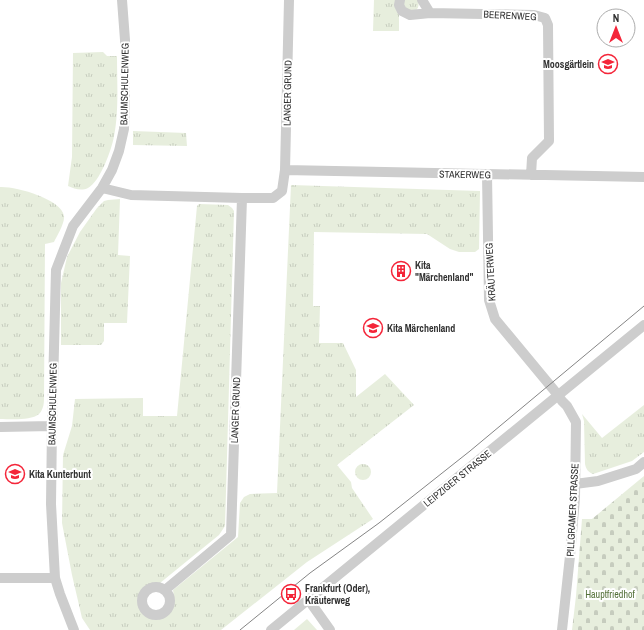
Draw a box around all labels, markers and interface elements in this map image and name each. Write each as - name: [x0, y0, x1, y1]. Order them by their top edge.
- street label: BEERENWEG: [483, 8, 537, 23]
- north arrow: [596, 8, 636, 48]
- text: N: [613, 11, 619, 25]
- street label: BAUMSCHULENWEG: [117, 43, 132, 125]
- school or university icon: Moosgärtlein: [597, 53, 619, 75]
- place label: Moosgärtlein: [543, 58, 594, 71]
- street label: LANGER GRUND: [280, 60, 295, 126]
- street label: STAKERWEG: [439, 168, 491, 181]
- street label: KRÄUTERWEG: [482, 242, 499, 302]
- place label: Kita "Märchenland": [415, 259, 473, 284]
- building icon: Kita "Märchenland": [390, 260, 412, 282]
- school or university icon: Kita Märchenland: [362, 317, 384, 339]
- place label: Kita Märchenland: [387, 322, 455, 335]
- street label: BAUMSCHULENWEG: [45, 363, 60, 445]
- street label: LANGER GRUND: [228, 377, 243, 443]
- street label: LEIPZIGER STRASSE: [421, 447, 494, 510]
- school or university icon: Kita Kunterbunt: [4, 463, 26, 485]
- street label: PILLGRAMER STRASSE: [564, 463, 581, 557]
- place label: Kita Kunterbunt: [29, 468, 91, 481]
- place label: Frankfurt (Oder), Kräuterweg: [305, 582, 370, 607]
- bus stop icon: Frankfurt (Oder), Kräuterweg: [280, 583, 302, 605]
- park label: Hauptfriedhof: [585, 588, 636, 601]

